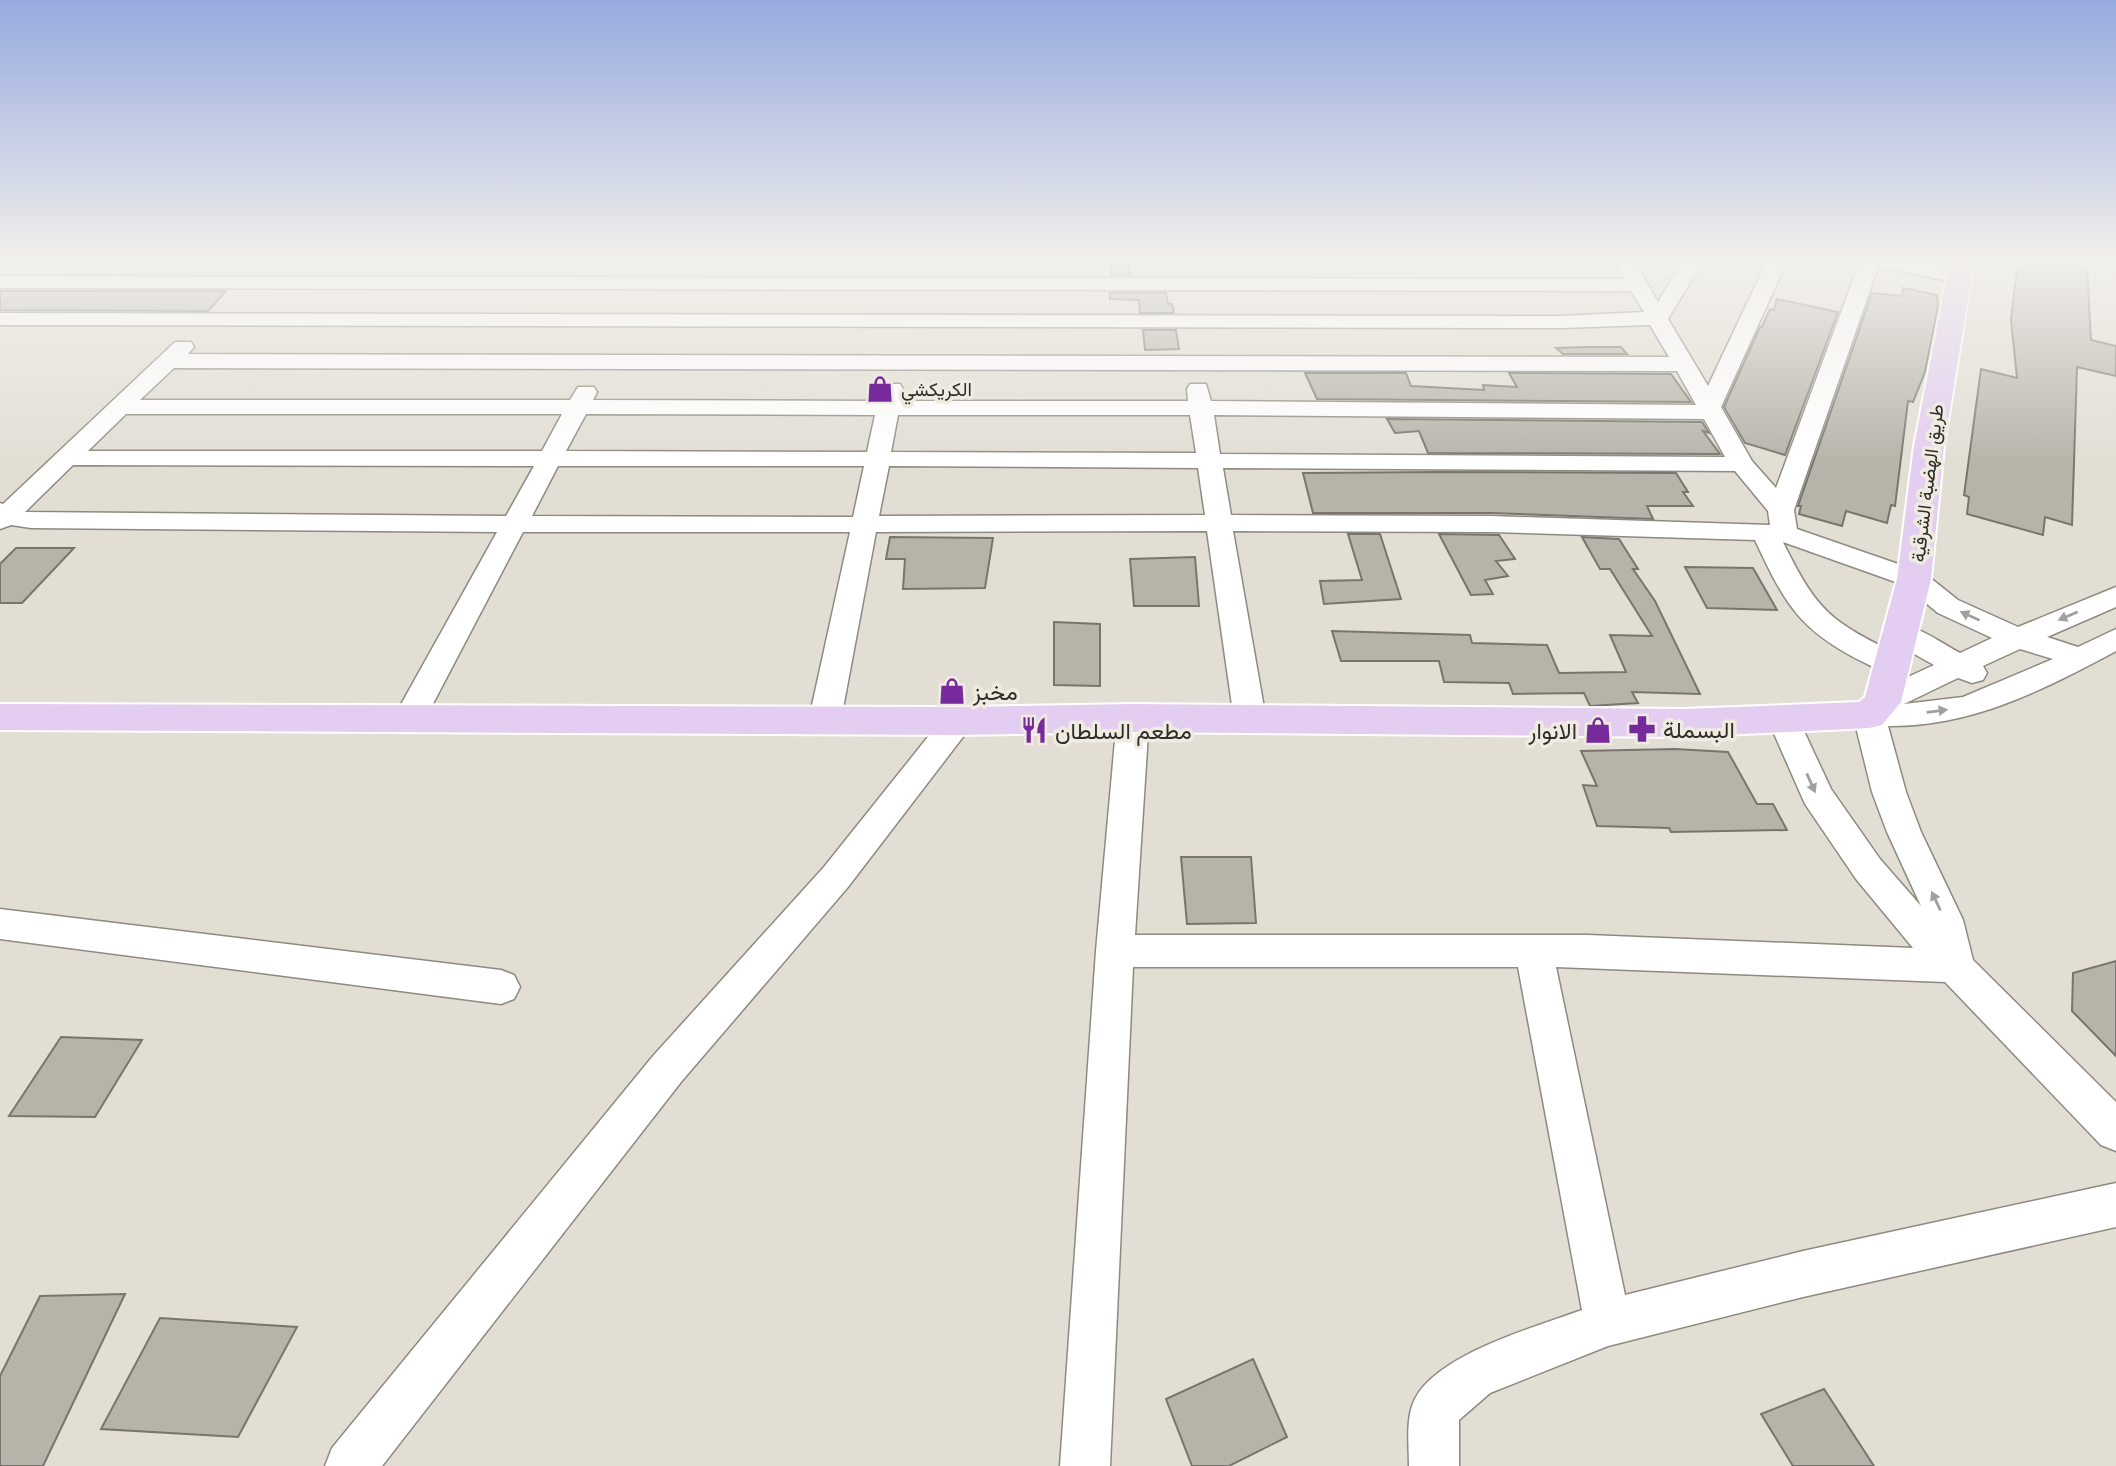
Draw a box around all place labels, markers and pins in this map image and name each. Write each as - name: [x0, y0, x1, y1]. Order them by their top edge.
- shop icon: الكريكشي: [865, 374, 895, 404]
- place label: الكريكشي: [901, 377, 972, 405]
- shop icon: مخبز: [937, 676, 967, 706]
- place label: مخبز: [972, 677, 1018, 707]
- pharmacy icon: البسملة: [1627, 714, 1657, 744]
- restaurant icon: مطعم السلطان: [1019, 715, 1049, 745]
- shop icon: الانوار: [1583, 715, 1613, 745]
- place label: البسملة: [1663, 715, 1735, 744]
- place label: مطعم السلطان: [1055, 716, 1192, 746]
- place label: الانوار: [1528, 716, 1577, 746]

